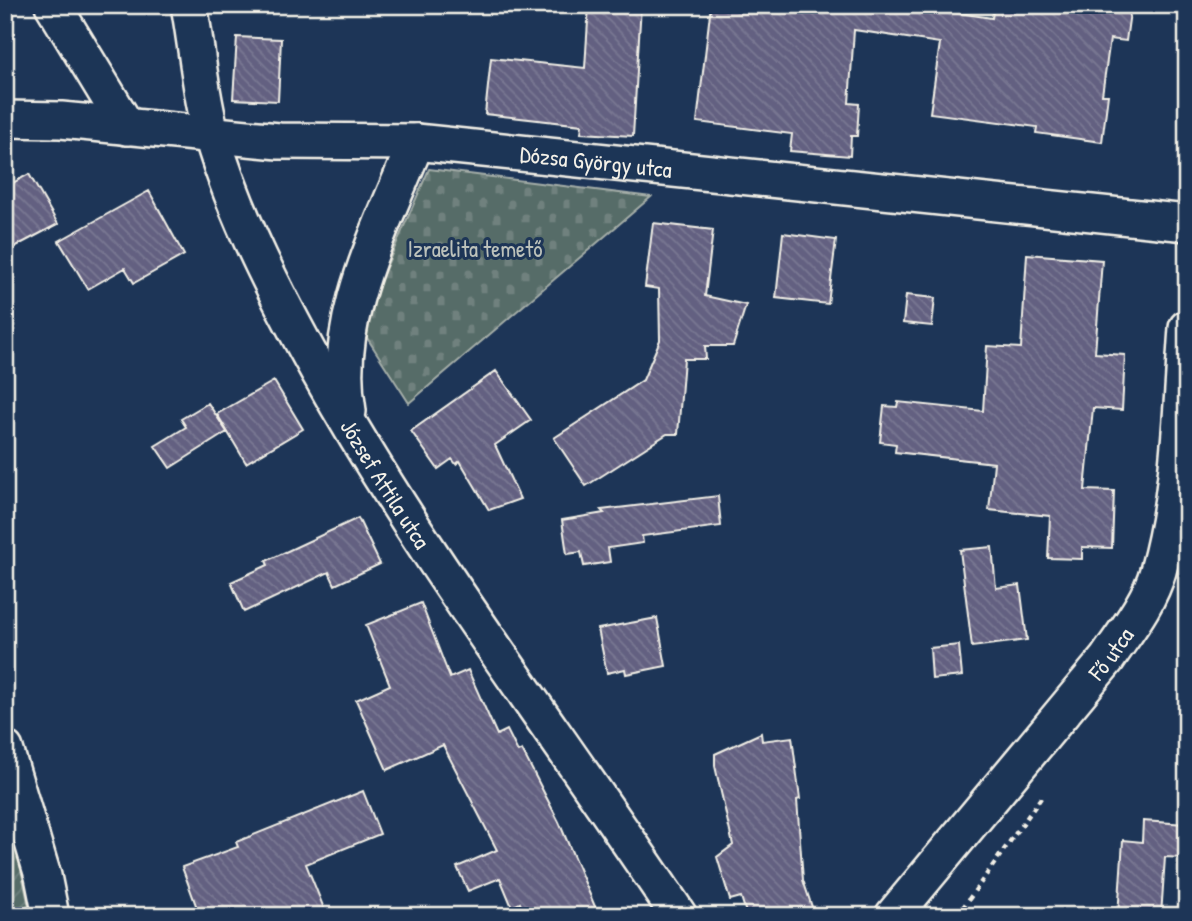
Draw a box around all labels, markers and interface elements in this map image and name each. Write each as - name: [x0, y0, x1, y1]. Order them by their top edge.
- street label: Dózsa György utca: [519, 138, 673, 184]
- park label: Izraelita temető: [408, 233, 542, 264]
- street label: József Attila utca: [334, 413, 438, 554]
- street label: Fő utca: [1080, 621, 1140, 687]

